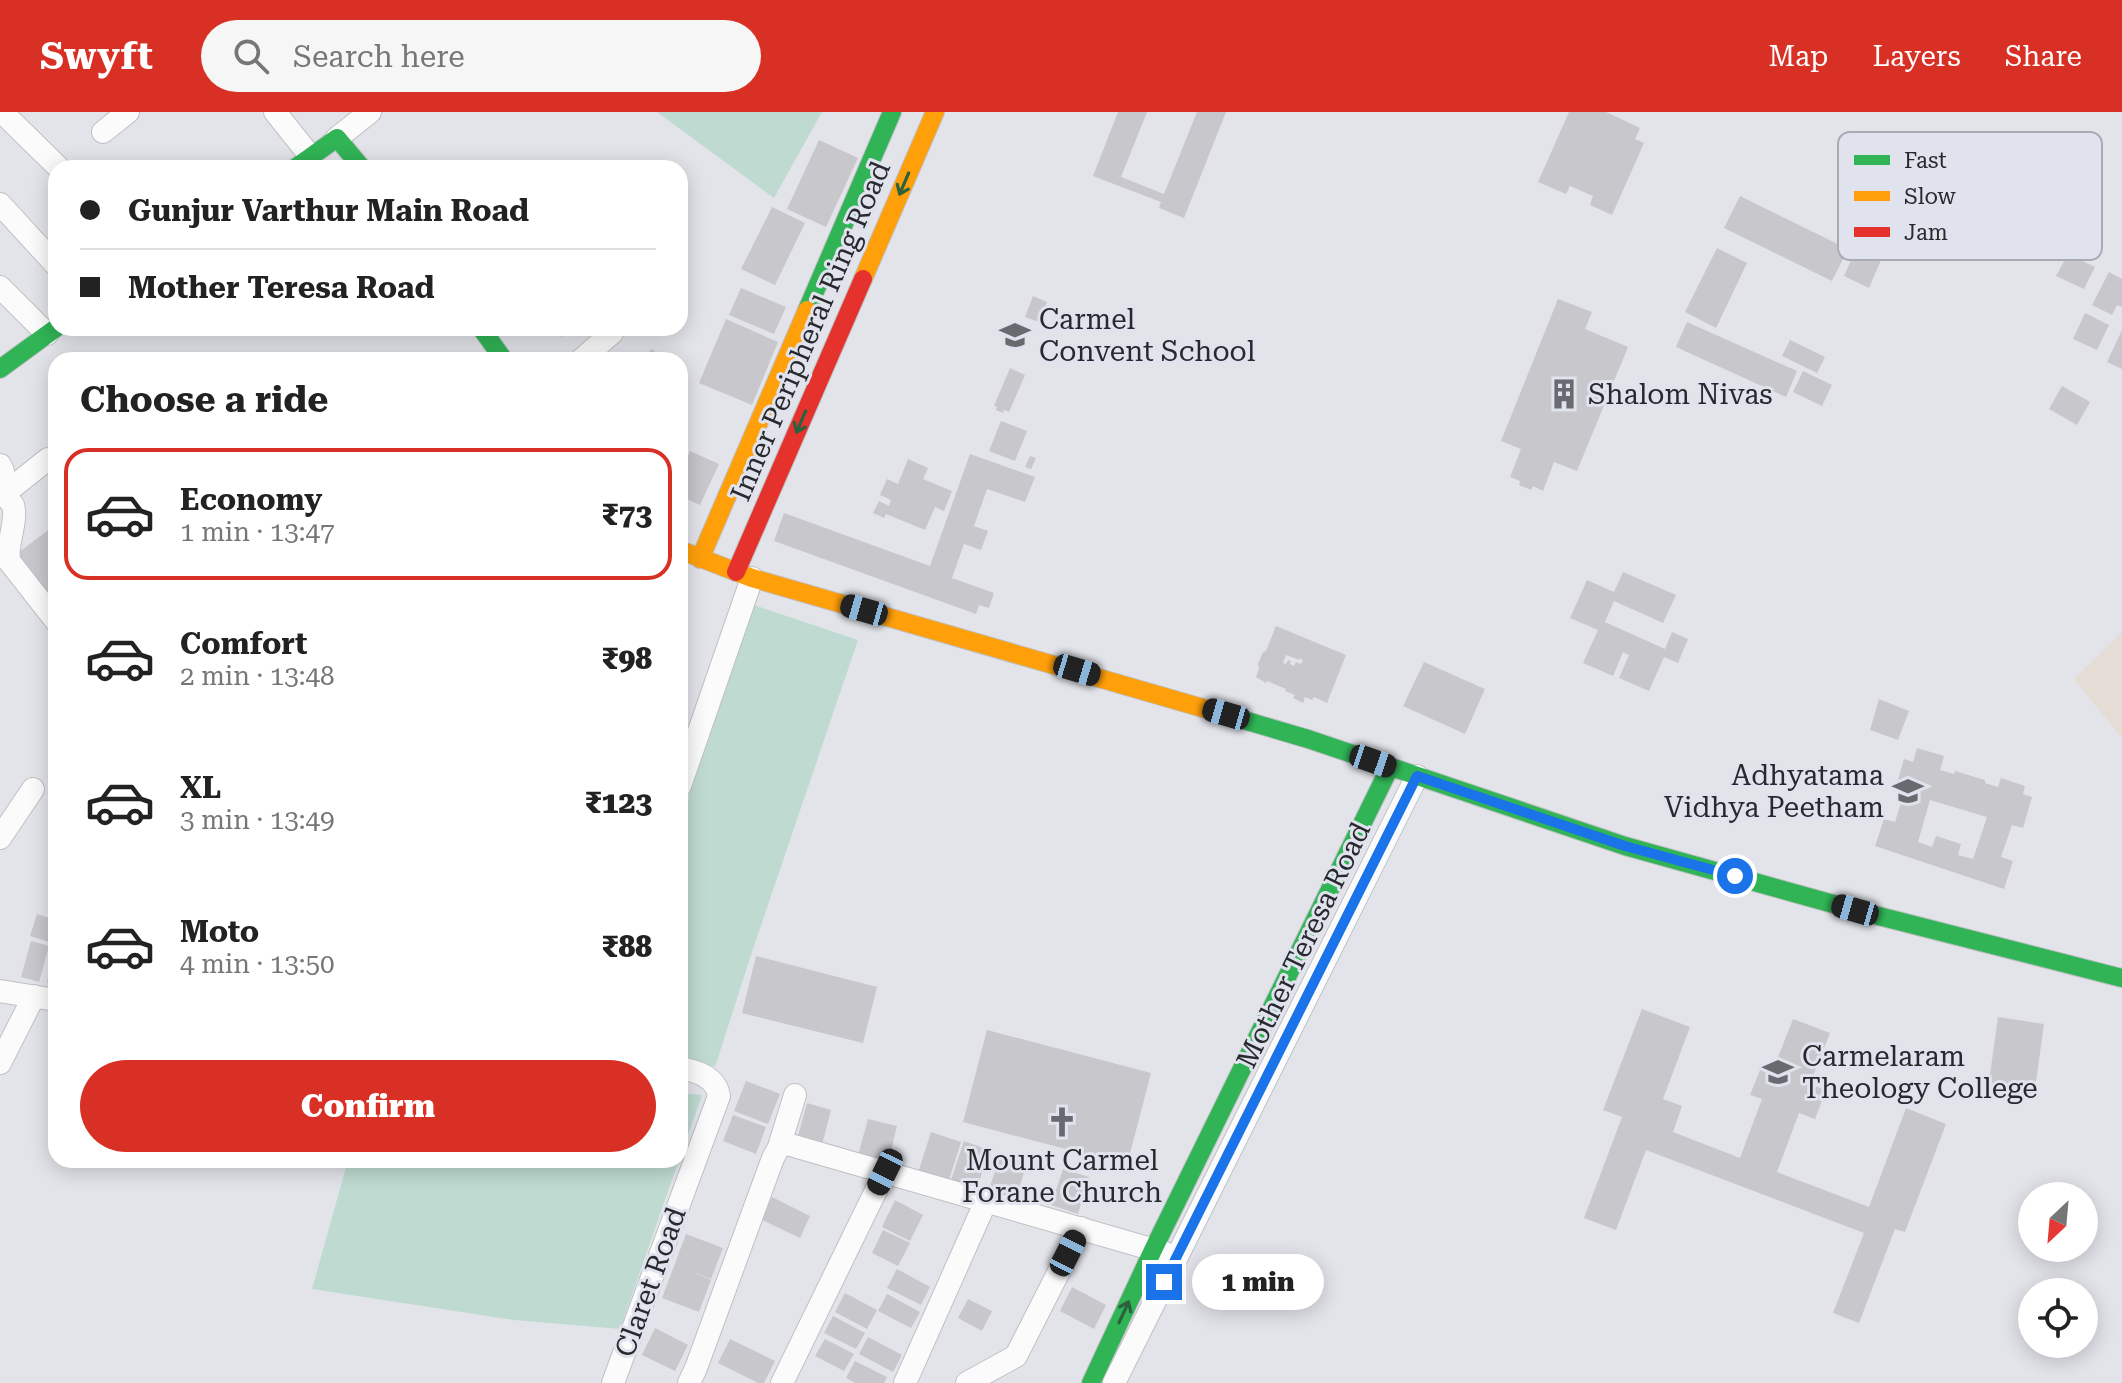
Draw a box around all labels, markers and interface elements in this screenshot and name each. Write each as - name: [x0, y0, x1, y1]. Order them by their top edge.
- search box: [201, 20, 761, 92]
- text: Swyft: [40, 34, 153, 78]
- icon: search: [229, 34, 273, 78]
- text: Search here: [293, 39, 465, 74]
- text: Map: [1769, 40, 1828, 73]
- text: Layers: [1872, 40, 1961, 73]
- text: Share: [2005, 40, 2082, 73]
- legend: [1838, 132, 2102, 260]
- text: Fast: [1904, 148, 1947, 173]
- street label: Inner Peripheral Ring Road: [724, 156, 897, 506]
- one-way arrow: [896, 171, 911, 195]
- text: Slow: [1904, 184, 1957, 209]
- text: Gunjur Varthur Main Road: [128, 193, 529, 228]
- text: Jam: [1904, 220, 1948, 245]
- text: Mother Teresa Road: [128, 270, 434, 305]
- place label: Carmel Convent School: [1039, 303, 1256, 368]
- school or university icon: Carmel Convent School: [998, 318, 1032, 352]
- building icon: Shalom Nivas: [1547, 377, 1581, 411]
- place label: Shalom Nivas: [1588, 378, 1773, 411]
- text: Choose a ride: [80, 379, 328, 421]
- one-way arrow: [792, 409, 807, 434]
- icon: car: [84, 478, 156, 550]
- text: Economy: [180, 482, 322, 517]
- text: ₹73: [602, 497, 652, 532]
- text: 1 min · 13:47: [180, 517, 335, 547]
- car: [838, 592, 890, 628]
- icon: car: [84, 622, 156, 694]
- text: Comfort: [180, 626, 307, 661]
- text: ₹98: [602, 641, 652, 676]
- car: [1051, 652, 1103, 688]
- text: 2 min · 13:48: [180, 661, 335, 691]
- car: [1200, 696, 1252, 732]
- car: [1346, 742, 1400, 780]
- place label: Adhyatama Vidhya Peetham: [1664, 759, 1884, 824]
- icon: car: [84, 766, 156, 838]
- text: XL: [180, 770, 221, 805]
- school or university icon: Adhyatama Vidhya Peetham: [1891, 774, 1925, 808]
- text: ₹123: [585, 785, 652, 820]
- text: 3 min · 13:49: [180, 805, 335, 835]
- street label: Mother Teresa Road: [1230, 817, 1377, 1073]
- route start: [1717, 858, 1753, 894]
- car: [1829, 892, 1881, 928]
- icon: car: [84, 910, 156, 982]
- text: Moto: [180, 914, 259, 949]
- text: ₹88: [602, 929, 652, 964]
- text: 4 min · 13:50: [180, 949, 335, 979]
- place label: Carmelaram Theology College: [1802, 1040, 2038, 1105]
- school or university icon: Carmelaram Theology College: [1761, 1055, 1795, 1089]
- button: Confirm: [80, 1060, 656, 1152]
- church icon: Mount Carmel Forane Church: [1045, 1105, 1079, 1139]
- place label: Mount Carmel Forane Church: [962, 1144, 1162, 1209]
- car: [864, 1145, 906, 1199]
- north arrow: [2018, 1182, 2098, 1262]
- map controls: [2018, 1182, 2098, 1358]
- street label: Claret Road: [608, 1203, 693, 1362]
- car: [1046, 1226, 1090, 1280]
- callout: 1 min: [1192, 1254, 1324, 1310]
- route end: [1146, 1264, 1182, 1300]
- text: 1 min: [1221, 1267, 1295, 1297]
- button: locate: [2018, 1278, 2098, 1358]
- one-way arrow: [1117, 1300, 1132, 1324]

